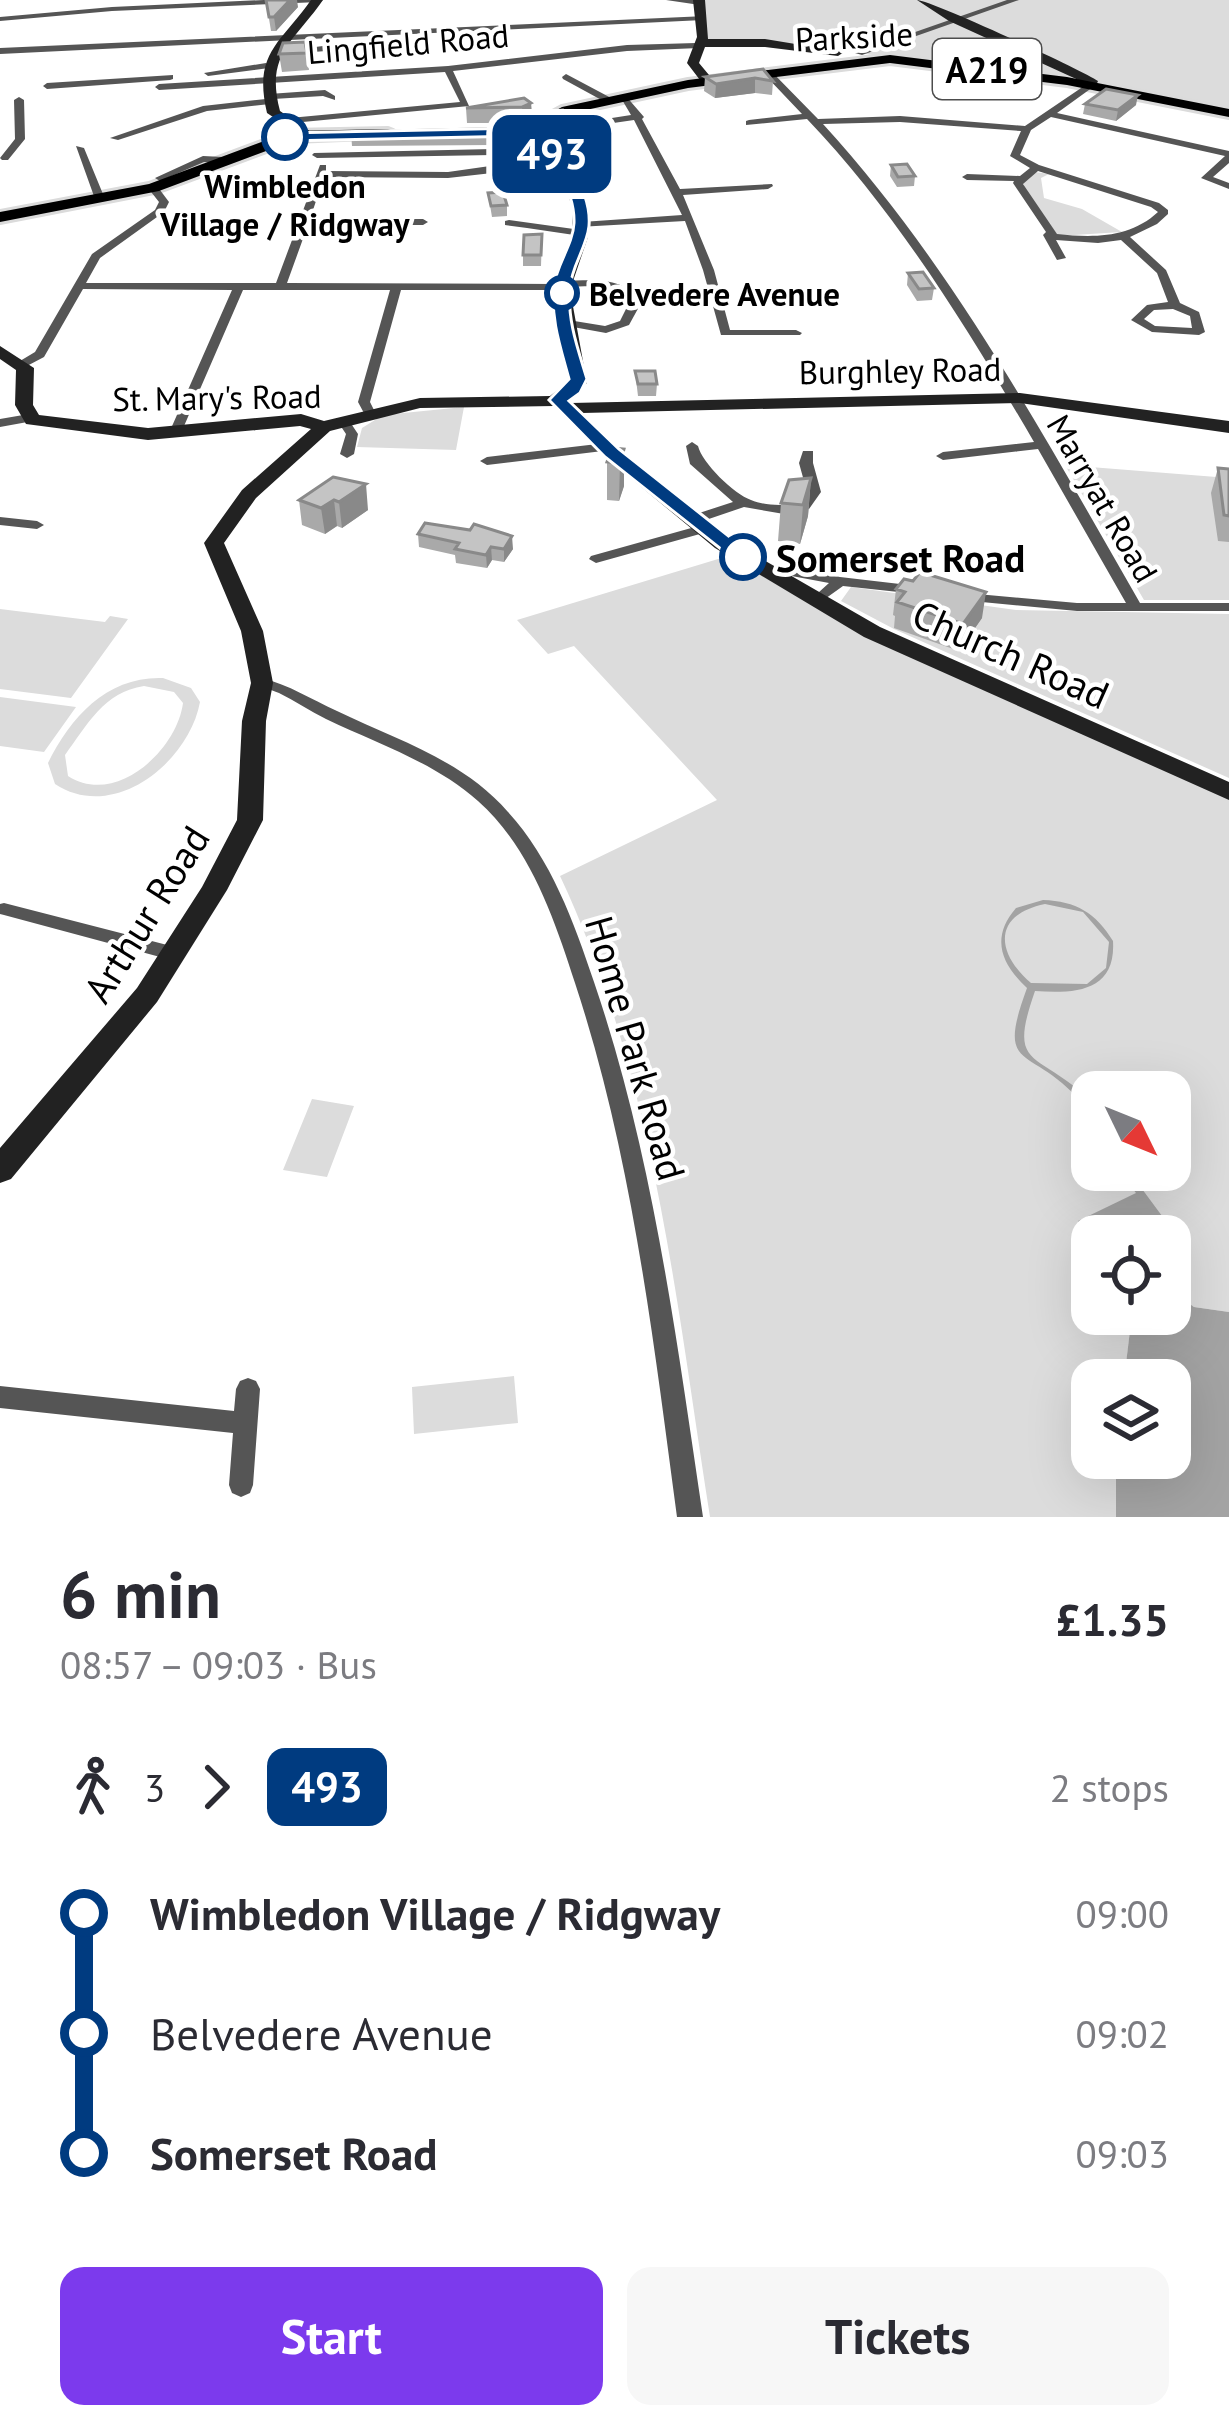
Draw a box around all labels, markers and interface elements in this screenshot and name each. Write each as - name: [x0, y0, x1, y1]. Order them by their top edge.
- street label: Parkside: [794, 11, 914, 61]
- street label: Lingfield Road: [305, 13, 511, 73]
- road number: A219: [933, 39, 1041, 99]
- marker: Wimbledon Village / Ridgway: [263, 115, 307, 159]
- line badge: 493: [483, 115, 621, 193]
- text: 493: [516, 126, 588, 181]
- place label: Wimbledon Village / Ridgway: [159, 164, 411, 245]
- place label: Belvedere Avenue: [589, 272, 840, 315]
- marker: Belvedere Avenue: [546, 277, 578, 309]
- street label: Burghley Road: [798, 347, 1002, 393]
- street label: St. Mary's Road: [112, 374, 322, 420]
- street label: Marryat Road: [1038, 406, 1168, 590]
- place label: Somerset Road: [776, 532, 1025, 583]
- marker: Somerset Road: [721, 535, 765, 579]
- street label: Church Road: [905, 588, 1117, 720]
- street label: Arthur Road: [72, 816, 220, 1012]
- street label: Home Park Road: [574, 910, 698, 1186]
- north arrow: [1071, 1071, 1191, 1191]
- map controls: [1071, 1071, 1191, 1479]
- button: locate: [1071, 1215, 1191, 1335]
- button: layers: [1071, 1359, 1191, 1479]
- text: 6 min: [60, 1551, 221, 1636]
- text: £1.35: [1056, 1590, 1169, 1648]
- text: 08:57 – 09:03 · Bus: [60, 1639, 377, 1690]
- icon: walk: [60, 1754, 126, 1820]
- icon: forward: [183, 1754, 249, 1820]
- text: 493: [291, 1759, 363, 1814]
- text: 3: [144, 1762, 165, 1813]
- text: 2 stops: [1050, 1762, 1169, 1813]
- text: Wimbledon Village / Ridgway: [150, 1884, 720, 1942]
- text: 09:00: [1075, 1888, 1169, 1939]
- text: Belvedere Avenue: [150, 2004, 493, 2062]
- text: 09:02: [1075, 2008, 1169, 2059]
- text: Somerset Road: [150, 2124, 438, 2182]
- text: 09:03: [1075, 2128, 1169, 2179]
- button: Start: [60, 2267, 603, 2405]
- button: Tickets: [627, 2267, 1169, 2405]

